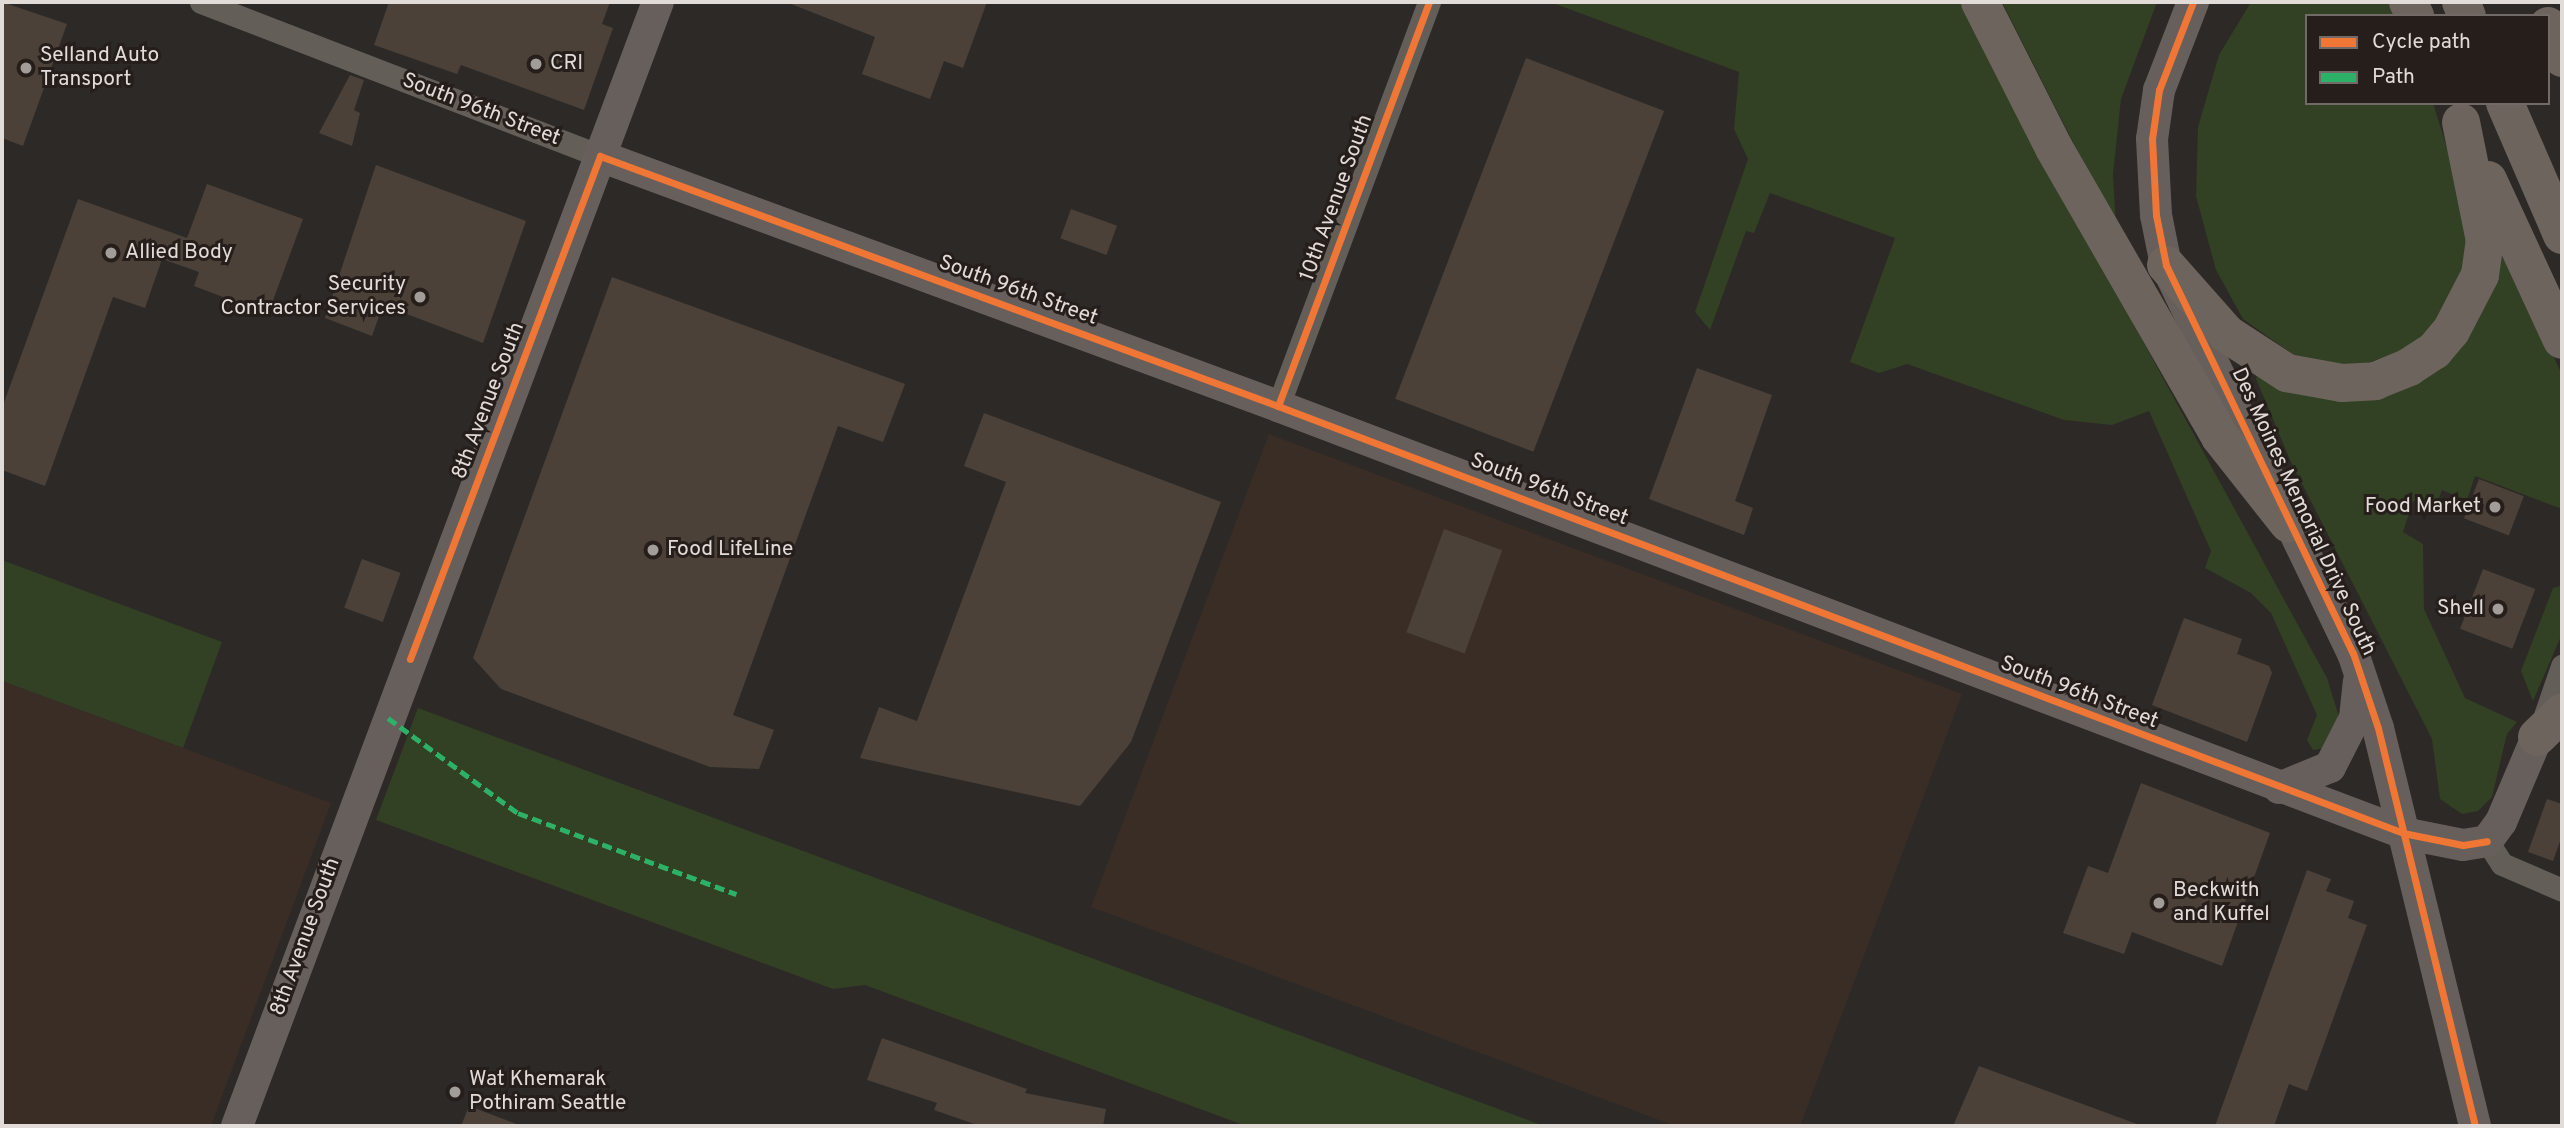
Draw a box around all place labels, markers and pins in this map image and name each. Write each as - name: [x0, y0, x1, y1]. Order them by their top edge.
- place label: Selland Auto Transport: [40, 43, 160, 93]
- place label: CRI: [550, 51, 583, 77]
- marker: CRI: [528, 56, 544, 72]
- marker: Selland Auto Transport: [18, 60, 34, 76]
- place label: Allied Body: [125, 240, 233, 266]
- marker: Allied Body: [103, 245, 119, 261]
- place label: Security Contractor Services: [220, 272, 406, 322]
- marker: Security Contractor Services: [412, 289, 428, 305]
- place label: Food Market: [2365, 494, 2481, 520]
- marker: Food Market: [2487, 499, 2503, 515]
- place label: Food LifeLine: [667, 537, 793, 563]
- marker: Food LifeLine: [645, 542, 661, 558]
- place label: Shell: [2437, 596, 2484, 622]
- marker: Shell: [2490, 601, 2506, 617]
- place label: Beckwith and Kuffel: [2173, 878, 2270, 928]
- marker: Beckwith and Kuffel: [2151, 895, 2167, 911]
- place label: Wat Khemarak Pothiram Seattle: [469, 1067, 626, 1117]
- marker: Wat Khemarak Pothiram Seattle: [447, 1084, 463, 1100]

